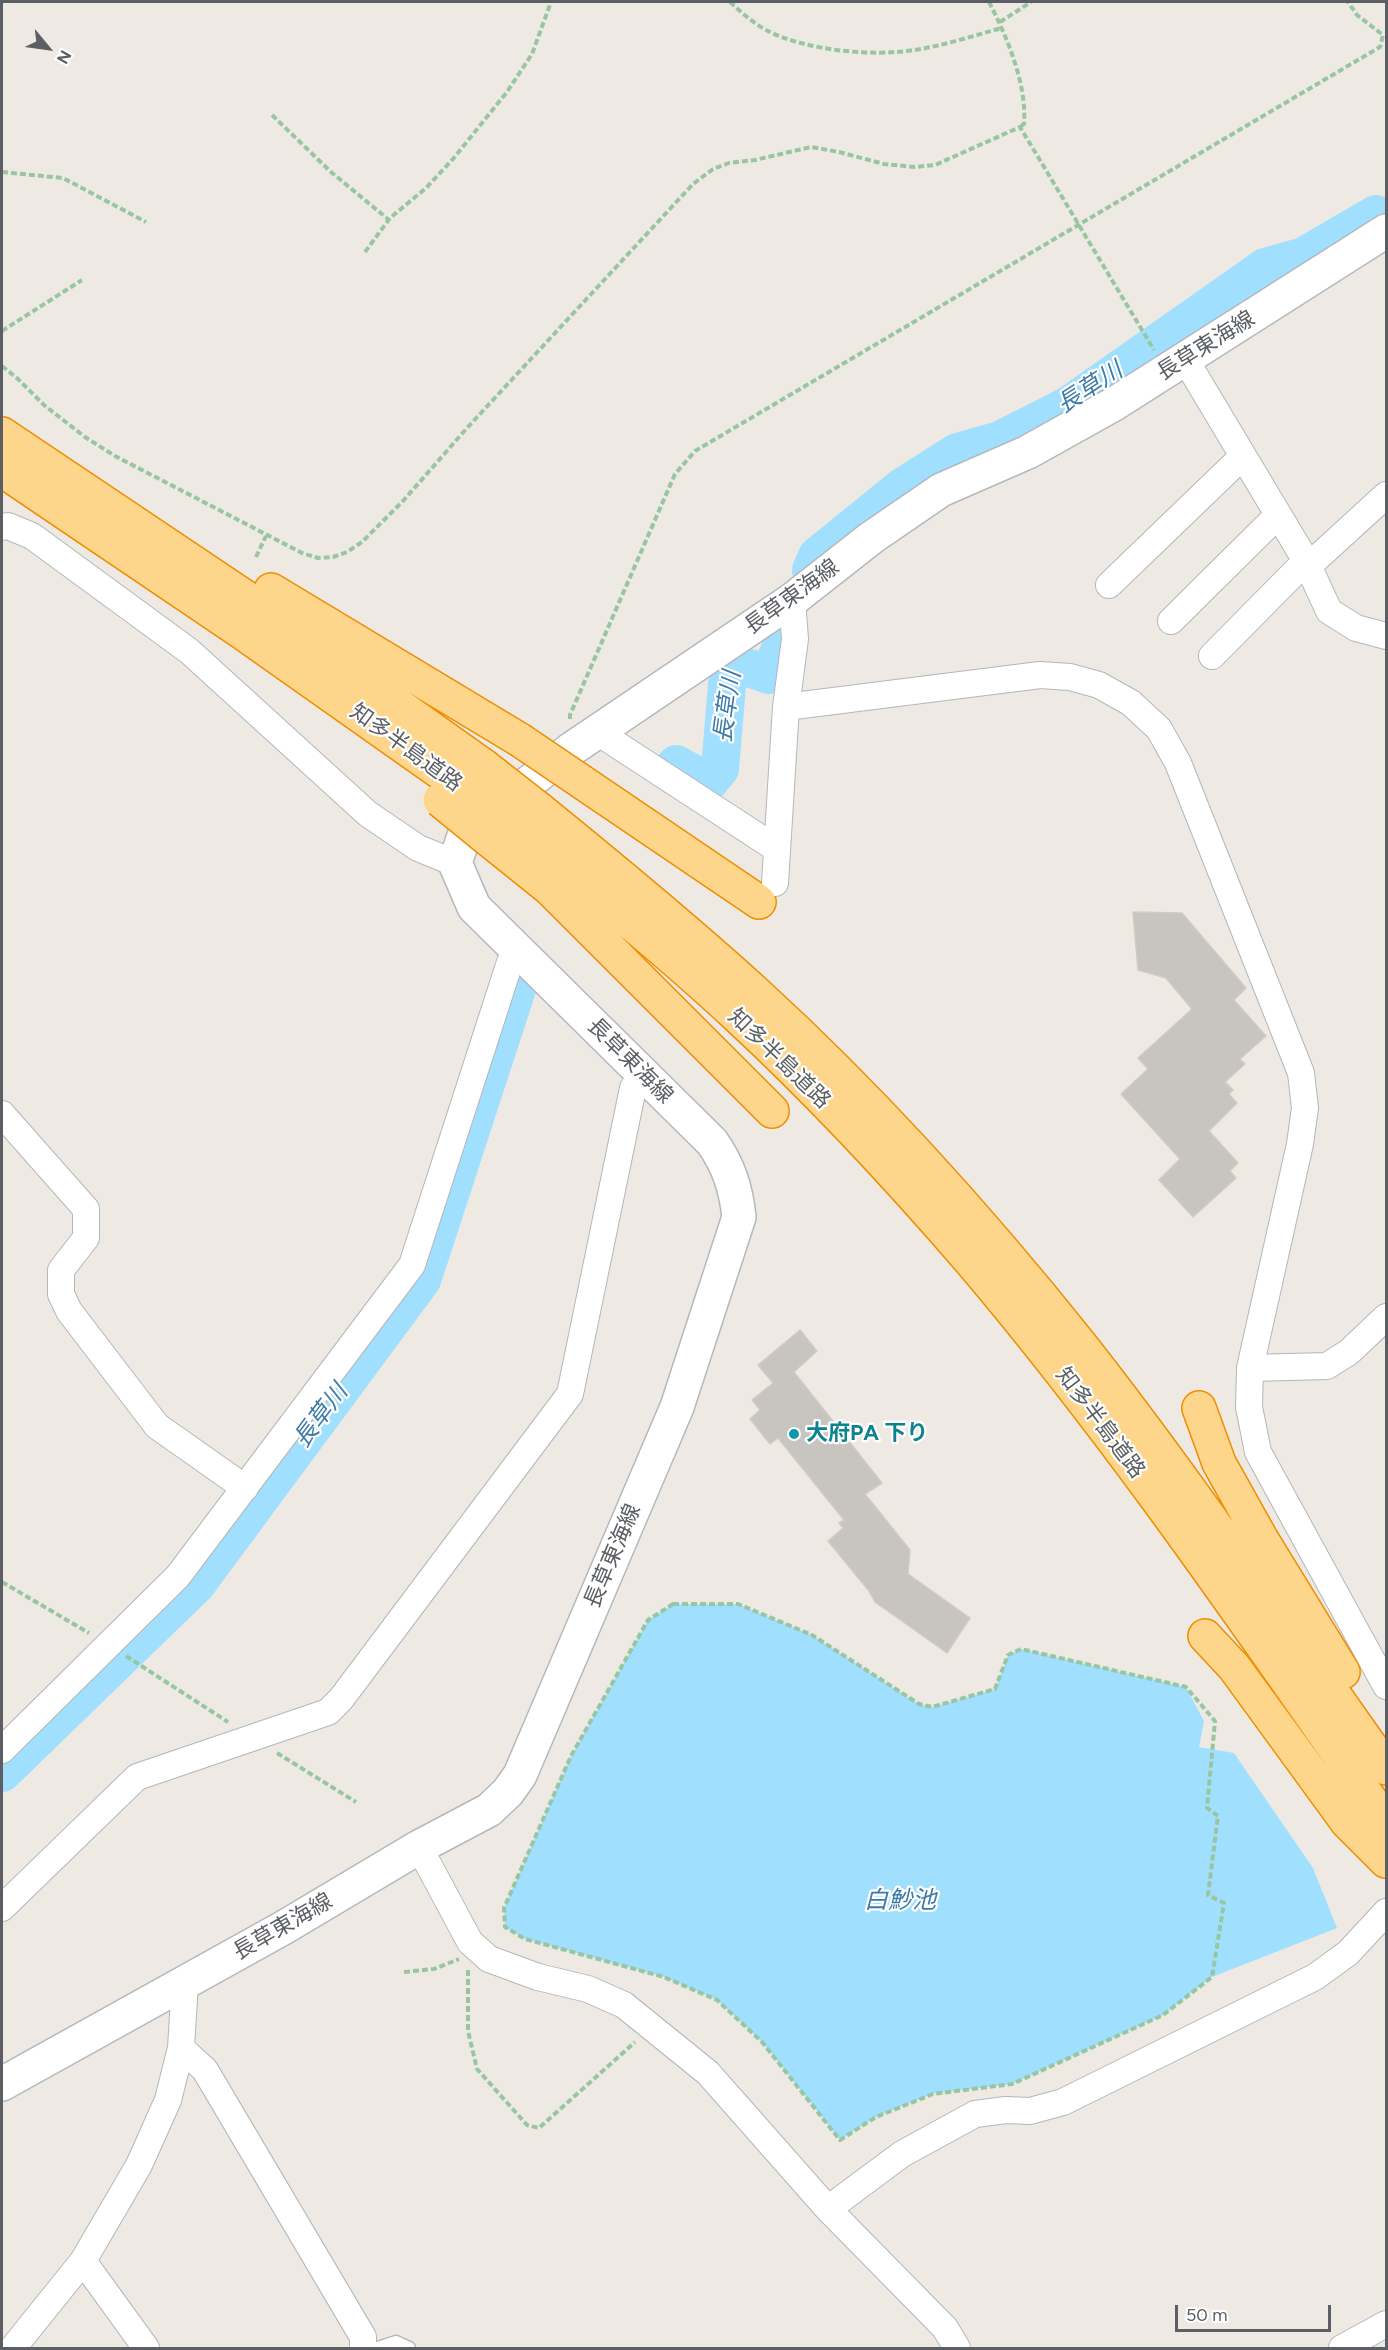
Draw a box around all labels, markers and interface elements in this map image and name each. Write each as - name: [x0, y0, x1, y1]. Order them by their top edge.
- north arrow: [18, 18, 78, 78]
- text: N: [53, 47, 75, 67]
- street label: 長草東海線: [1152, 306, 1260, 386]
- water label: 長草川: [1052, 356, 1128, 420]
- street label: 長草東海線: [740, 554, 844, 640]
- water label: 長草川: [709, 669, 747, 745]
- street label: 知多半島道路: [345, 699, 467, 797]
- street label: 知多半島道路: [722, 1004, 836, 1114]
- street label: 長草東海線: [582, 1013, 678, 1109]
- street label: 知多半島道路: [1050, 1362, 1150, 1484]
- water label: 長草川: [288, 1379, 354, 1453]
- place label: 大府PA 下り: [806, 1421, 928, 1447]
- marker: 大府PA 下り: [787, 1427, 801, 1441]
- street label: 長草東海線: [579, 1500, 647, 1612]
- water label: 白魦池: [864, 1887, 936, 1915]
- street label: 長草東海線: [229, 1888, 337, 1966]
- scale bar: [1178, 2293, 1334, 2331]
- text: 50 m: [1186, 2304, 1228, 2326]

